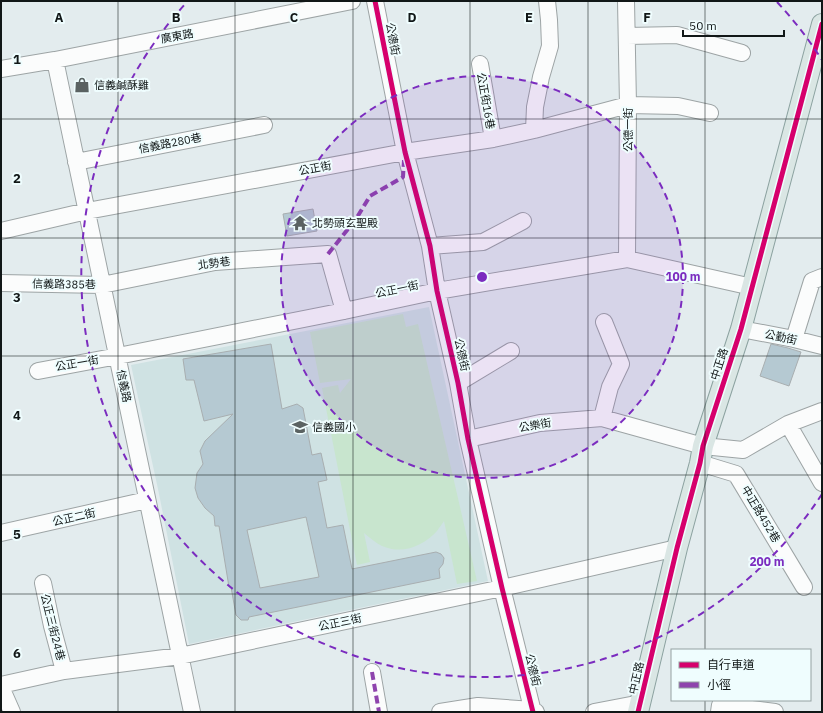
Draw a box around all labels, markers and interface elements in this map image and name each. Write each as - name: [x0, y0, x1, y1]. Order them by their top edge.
- text: A: [55, 9, 64, 26]
- text: B: [172, 9, 181, 26]
- text: C: [290, 9, 299, 26]
- text: D: [407, 9, 417, 26]
- text: E: [525, 9, 533, 26]
- text: F: [643, 9, 651, 26]
- scale bar: [683, 12, 784, 38]
- text: 50 m: [689, 18, 717, 33]
- street label: 公德街: [383, 21, 403, 57]
- street label: 廣東路: [159, 26, 195, 46]
- text: 1: [13, 51, 21, 68]
- street label: 公正街16巷: [474, 72, 498, 130]
- shop icon: 信義鹹酥雞: [73, 76, 91, 94]
- place label: 信義鹹酥雞: [94, 78, 149, 92]
- street label: 公德一街: [621, 108, 635, 152]
- street label: 信義路280巷: [137, 130, 203, 156]
- street label: 公正街: [297, 158, 333, 178]
- text: 2: [13, 170, 21, 187]
- temple icon: 北勢頭玄聖殿: [291, 214, 309, 232]
- place label: 北勢頭玄聖殿: [312, 216, 378, 230]
- street label: 北勢巷: [197, 254, 231, 272]
- text: 100 m: [665, 269, 701, 284]
- centre of rings: [475, 270, 489, 284]
- street label: 信義路385巷: [32, 276, 96, 292]
- street label: 公正一街: [374, 278, 420, 300]
- text: 3: [13, 289, 21, 306]
- street label: 公勤街: [763, 327, 799, 347]
- street label: 公德街: [451, 337, 473, 373]
- street label: 中正路: [707, 346, 731, 382]
- street label: 公正一街: [54, 352, 100, 374]
- street label: 信義路: [114, 368, 134, 404]
- text: 4: [13, 407, 21, 424]
- street label: 公樂街: [518, 415, 552, 435]
- school or university icon: 信義國小: [291, 418, 309, 436]
- place label: 信義國小: [312, 420, 356, 434]
- street label: 中正路452巷: [739, 483, 783, 545]
- street label: 公正二街: [51, 505, 97, 529]
- text: 5: [13, 526, 21, 543]
- text: 200 m: [749, 554, 785, 569]
- street label: 公正三街24巷: [38, 592, 68, 662]
- street label: 公正三街: [317, 611, 363, 633]
- text: 6: [13, 645, 21, 662]
- legend: [671, 649, 811, 701]
- street label: 公德街: [522, 652, 544, 688]
- text: 自行車道: [707, 657, 755, 672]
- street label: 中正路: [625, 660, 647, 696]
- text: 小徑: [707, 677, 731, 692]

